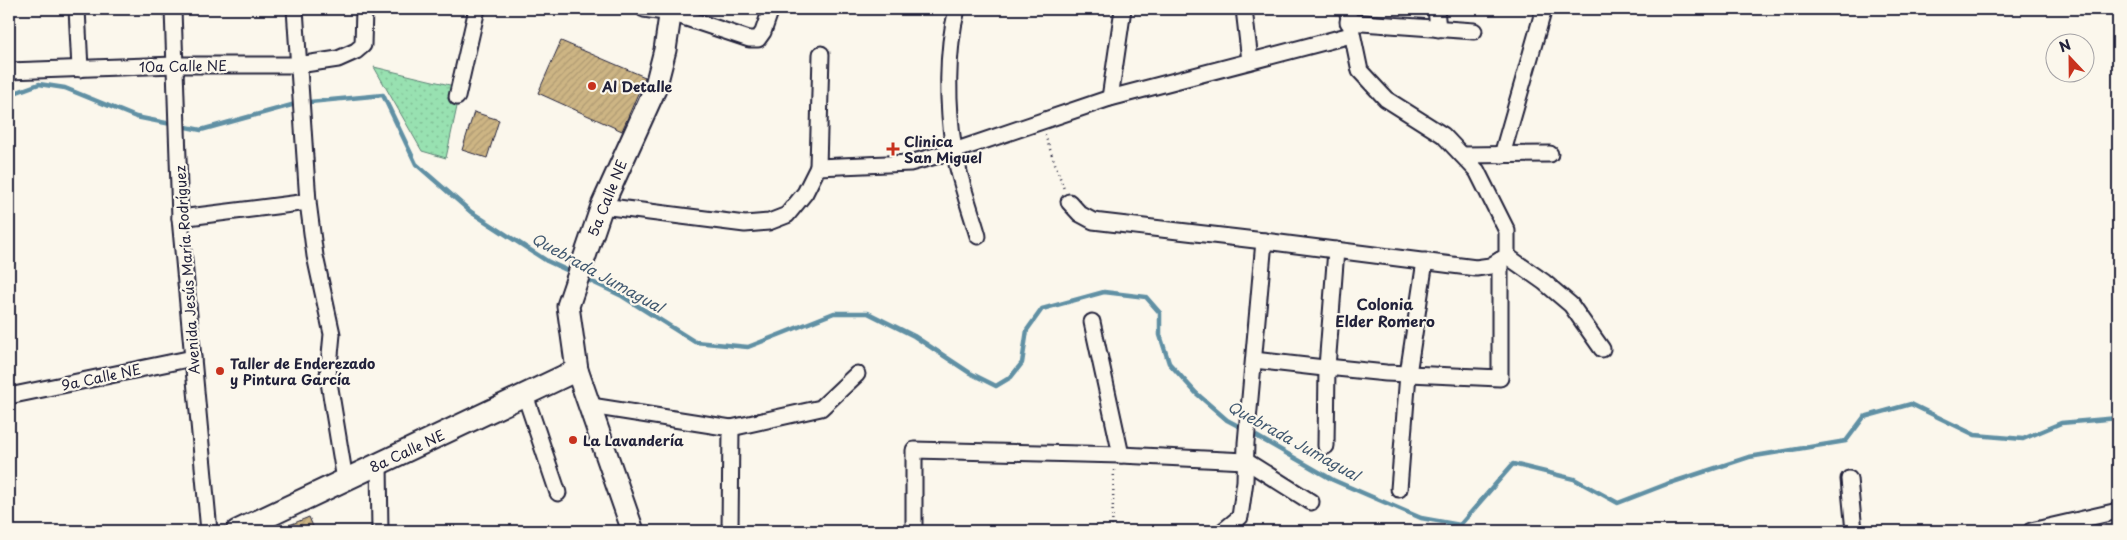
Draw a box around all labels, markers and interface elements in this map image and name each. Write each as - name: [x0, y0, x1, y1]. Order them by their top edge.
- north arrow: [2044, 32, 2094, 82]
- text: N: [2056, 34, 2074, 57]
- street label: 10a Calle NE: [139, 55, 227, 77]
- place label: Al Detalle: [601, 76, 672, 97]
- marker: Al Detalle: [586, 80, 598, 92]
- place label: Clinica San Miguel: [904, 131, 982, 168]
- marker: Clinica San Miguel: [886, 142, 900, 156]
- street label: 5a Calle NE: [582, 156, 632, 240]
- street label: Avenida Jesús María Rodríguez: [169, 165, 205, 375]
- water label: Quebrada Jumagual: [528, 226, 671, 319]
- district label: Colonia Elder Romero: [1335, 292, 1435, 332]
- place label: Taller de Enderezado y Pintura García: [230, 353, 375, 390]
- street label: 9a Calle NE: [59, 358, 143, 396]
- marker: Taller de Enderezado y Pintura García: [214, 365, 226, 377]
- water label: Quebrada Jumagual: [1224, 394, 1367, 487]
- street label: 8a Calle NE: [366, 424, 448, 478]
- place label: La Lavandería: [583, 430, 684, 451]
- marker: La Lavandería: [567, 434, 579, 446]

